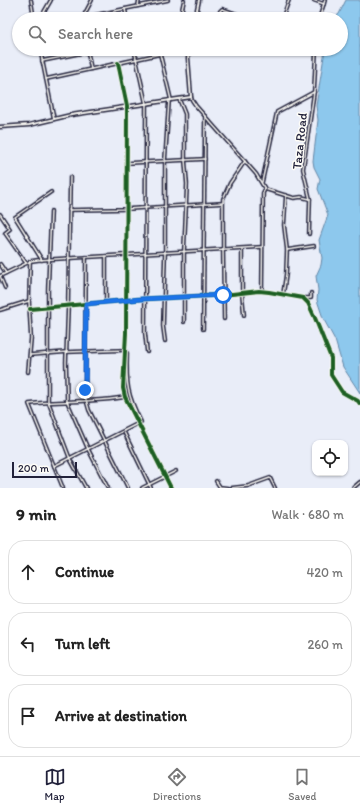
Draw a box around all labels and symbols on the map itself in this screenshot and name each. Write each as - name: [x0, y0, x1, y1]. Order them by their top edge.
- street label: Taza Road: [289, 112, 310, 170]
- route start: [214, 286, 232, 304]
- route end: [76, 381, 94, 399]
- scale bar: [12, 460, 77, 479]

